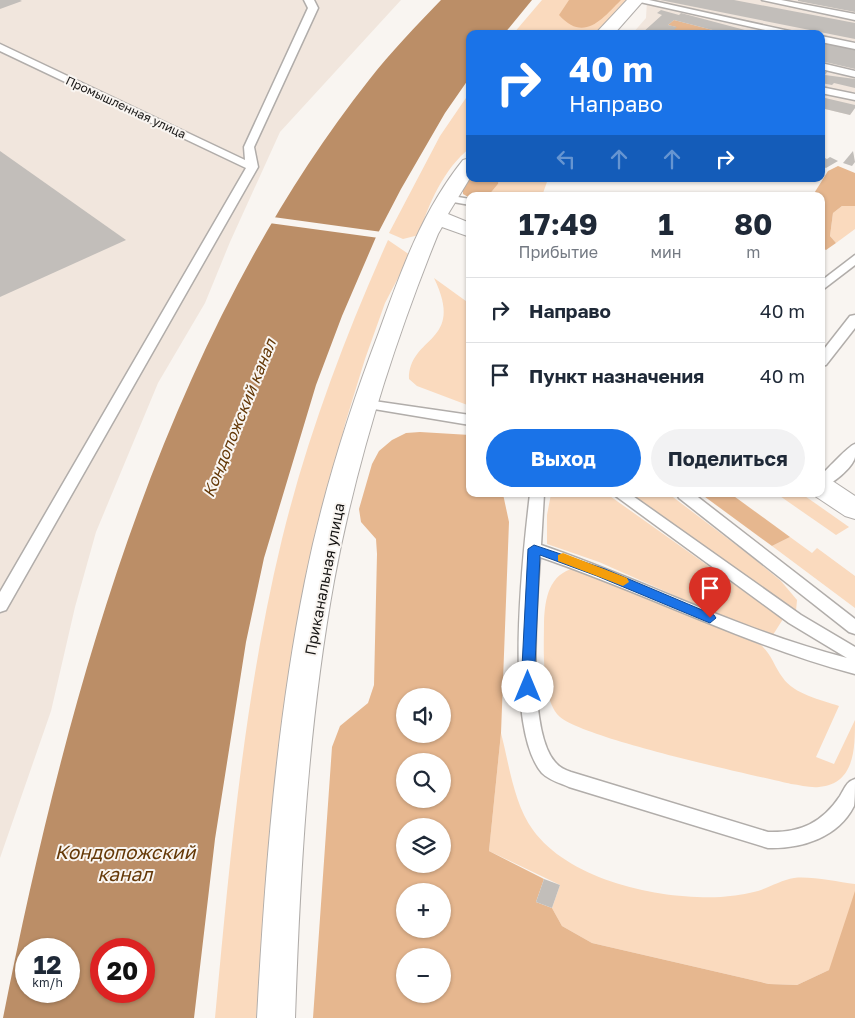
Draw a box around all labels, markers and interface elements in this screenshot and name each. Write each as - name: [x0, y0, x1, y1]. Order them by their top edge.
- text: 40 m: [569, 48, 653, 90]
- icon: right: [486, 50, 551, 115]
- street label: Промышленная улица: [63, 72, 189, 142]
- text: Направо: [569, 90, 663, 117]
- icon: left: [552, 145, 580, 173]
- icon: ahead: [605, 145, 633, 173]
- icon: ahead: [658, 145, 686, 173]
- icon: right: [711, 145, 739, 173]
- text: 17:49: [519, 206, 598, 242]
- text: 1: [658, 206, 674, 242]
- text: 80: [734, 206, 773, 242]
- text: Прибытие: [518, 242, 598, 262]
- text: мин: [650, 242, 682, 262]
- text: m: [746, 242, 760, 262]
- icon: right: [486, 296, 514, 324]
- text: Направо: [529, 299, 611, 322]
- text: 40 m: [760, 299, 805, 322]
- water label: Кондопожский канал: [198, 335, 280, 500]
- icon: arrive: [486, 361, 514, 389]
- text: Пункт назначения: [529, 364, 704, 387]
- text: 40 m: [760, 364, 805, 387]
- button: Выход: [486, 429, 641, 487]
- button: Поделиться: [651, 429, 805, 487]
- street label: Приканальная улица: [300, 501, 348, 657]
- pin: [689, 567, 731, 618]
- icon: arrive: [696, 574, 724, 602]
- position arrow: [501, 660, 553, 712]
- map controls: [396, 688, 451, 1003]
- button: sound: [396, 688, 451, 743]
- button: search: [396, 753, 451, 808]
- button: layers: [396, 818, 451, 873]
- water label: Кондопожский канал: [55, 840, 197, 885]
- button: +: [396, 883, 451, 938]
- speed limit sign: 20: [90, 938, 155, 1003]
- button: −: [396, 948, 451, 1003]
- text: 12: [33, 949, 62, 980]
- text: km/h: [32, 975, 63, 990]

